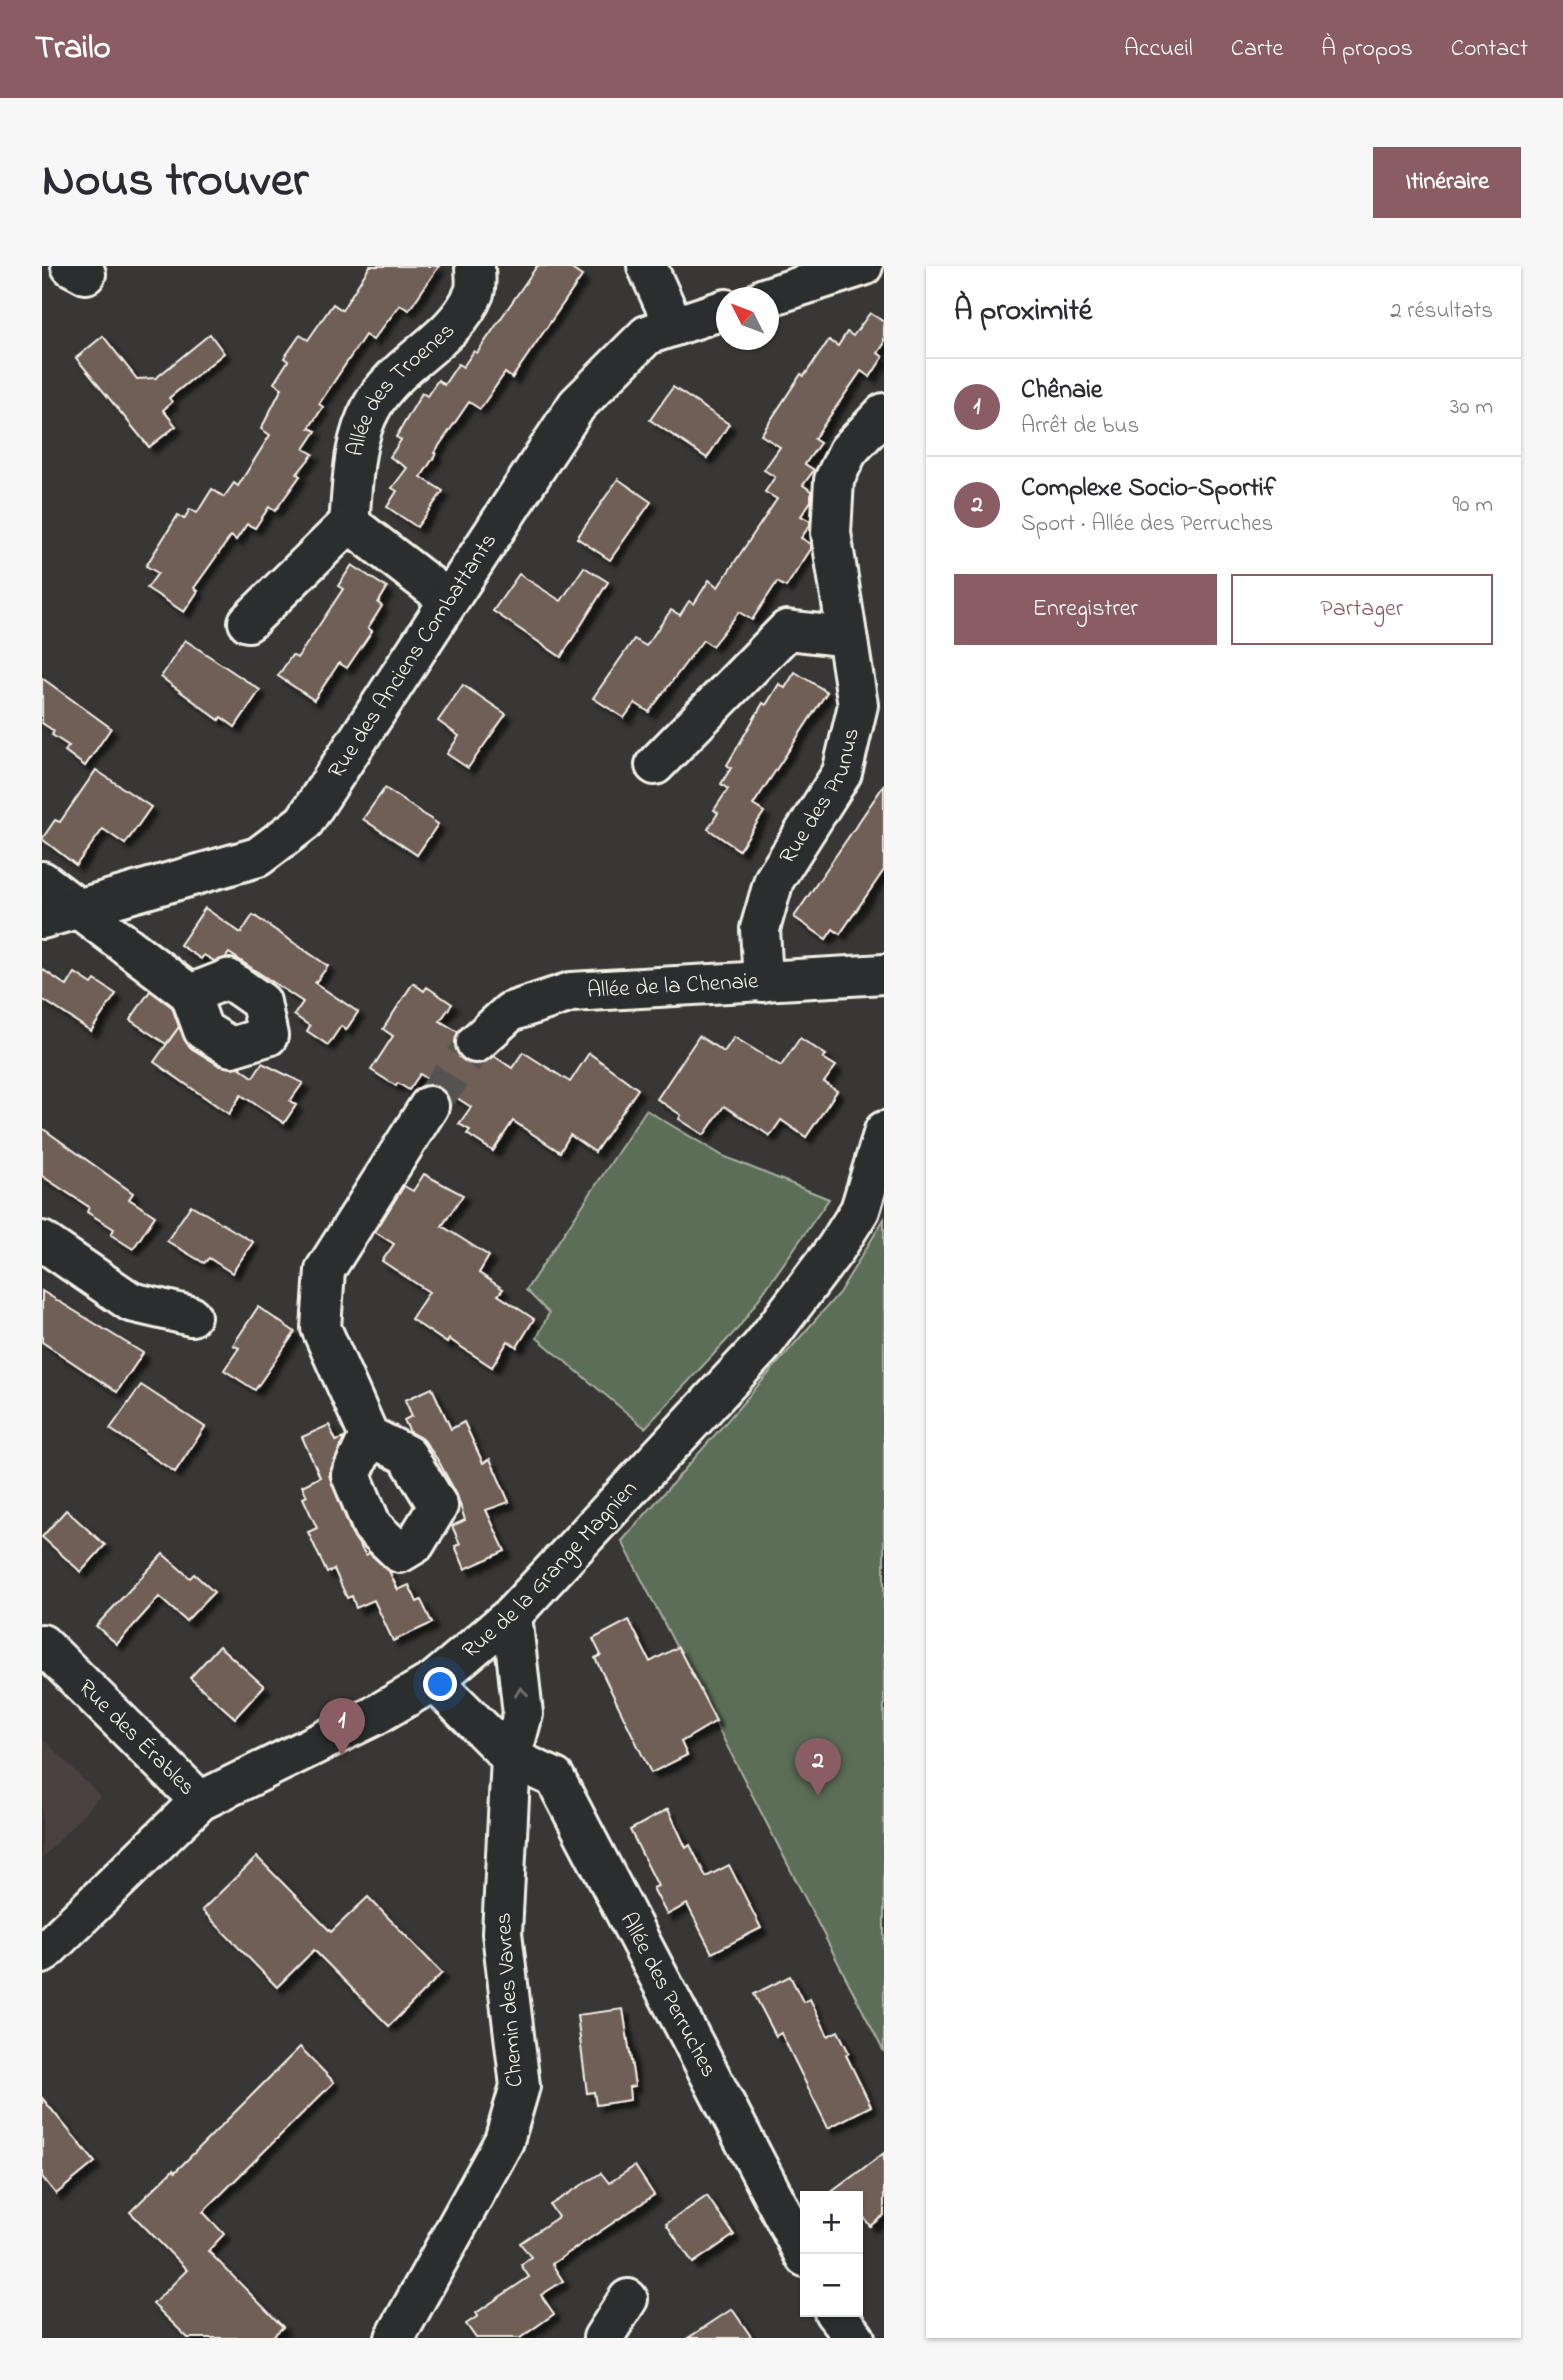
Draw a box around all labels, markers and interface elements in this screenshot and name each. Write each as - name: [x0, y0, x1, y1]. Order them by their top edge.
- text: Trailo: [35, 25, 111, 73]
- text: Accueil: [1124, 32, 1193, 67]
- text: Carte: [1231, 32, 1283, 67]
- text: À propos: [1321, 32, 1413, 67]
- text: Contact: [1451, 32, 1528, 67]
- text: Nous trouver: [42, 146, 308, 218]
- button: Itinéraire: [1373, 147, 1521, 218]
- north arrow: [716, 287, 779, 350]
- text: À proximité: [954, 290, 1092, 334]
- text: 2 résultats: [1390, 295, 1493, 328]
- street label: Allée des Troenes: [339, 315, 463, 459]
- text: Chênaie: [1021, 372, 1102, 410]
- text: 1: [973, 391, 981, 424]
- text: 30 m: [1450, 391, 1493, 424]
- text: Arrêt de bus: [1021, 410, 1139, 443]
- text: Complexe Socio-Sportif: [1021, 470, 1276, 508]
- text: 2: [971, 489, 983, 522]
- text: 90 m: [1453, 489, 1493, 522]
- text: Sport · Allée des Perruches: [1021, 508, 1273, 541]
- street label: Rue des Anciens Combattants: [320, 527, 505, 785]
- button: Enregistrer: [954, 574, 1217, 645]
- button: Partager: [1231, 574, 1493, 645]
- street label: Rue des Prunus: [772, 725, 869, 871]
- street label: Allée de la Chenaie: [586, 965, 760, 1008]
- street label: Rue de la Grange Magnien: [455, 1473, 645, 1667]
- your location: [423, 1667, 457, 1701]
- street label: Rue des Érables: [70, 1672, 202, 1804]
- one-way arrow: [513, 1686, 528, 1698]
- pin: 1: [319, 1698, 365, 1756]
- pin: 2: [795, 1738, 841, 1796]
- street label: Allée des Perruches: [612, 1907, 725, 2083]
- street label: Chemin des Vavres: [487, 1912, 533, 2088]
- map controls: [800, 2191, 863, 2317]
- button: +: [800, 2191, 863, 2254]
- button: −: [800, 2254, 863, 2317]

